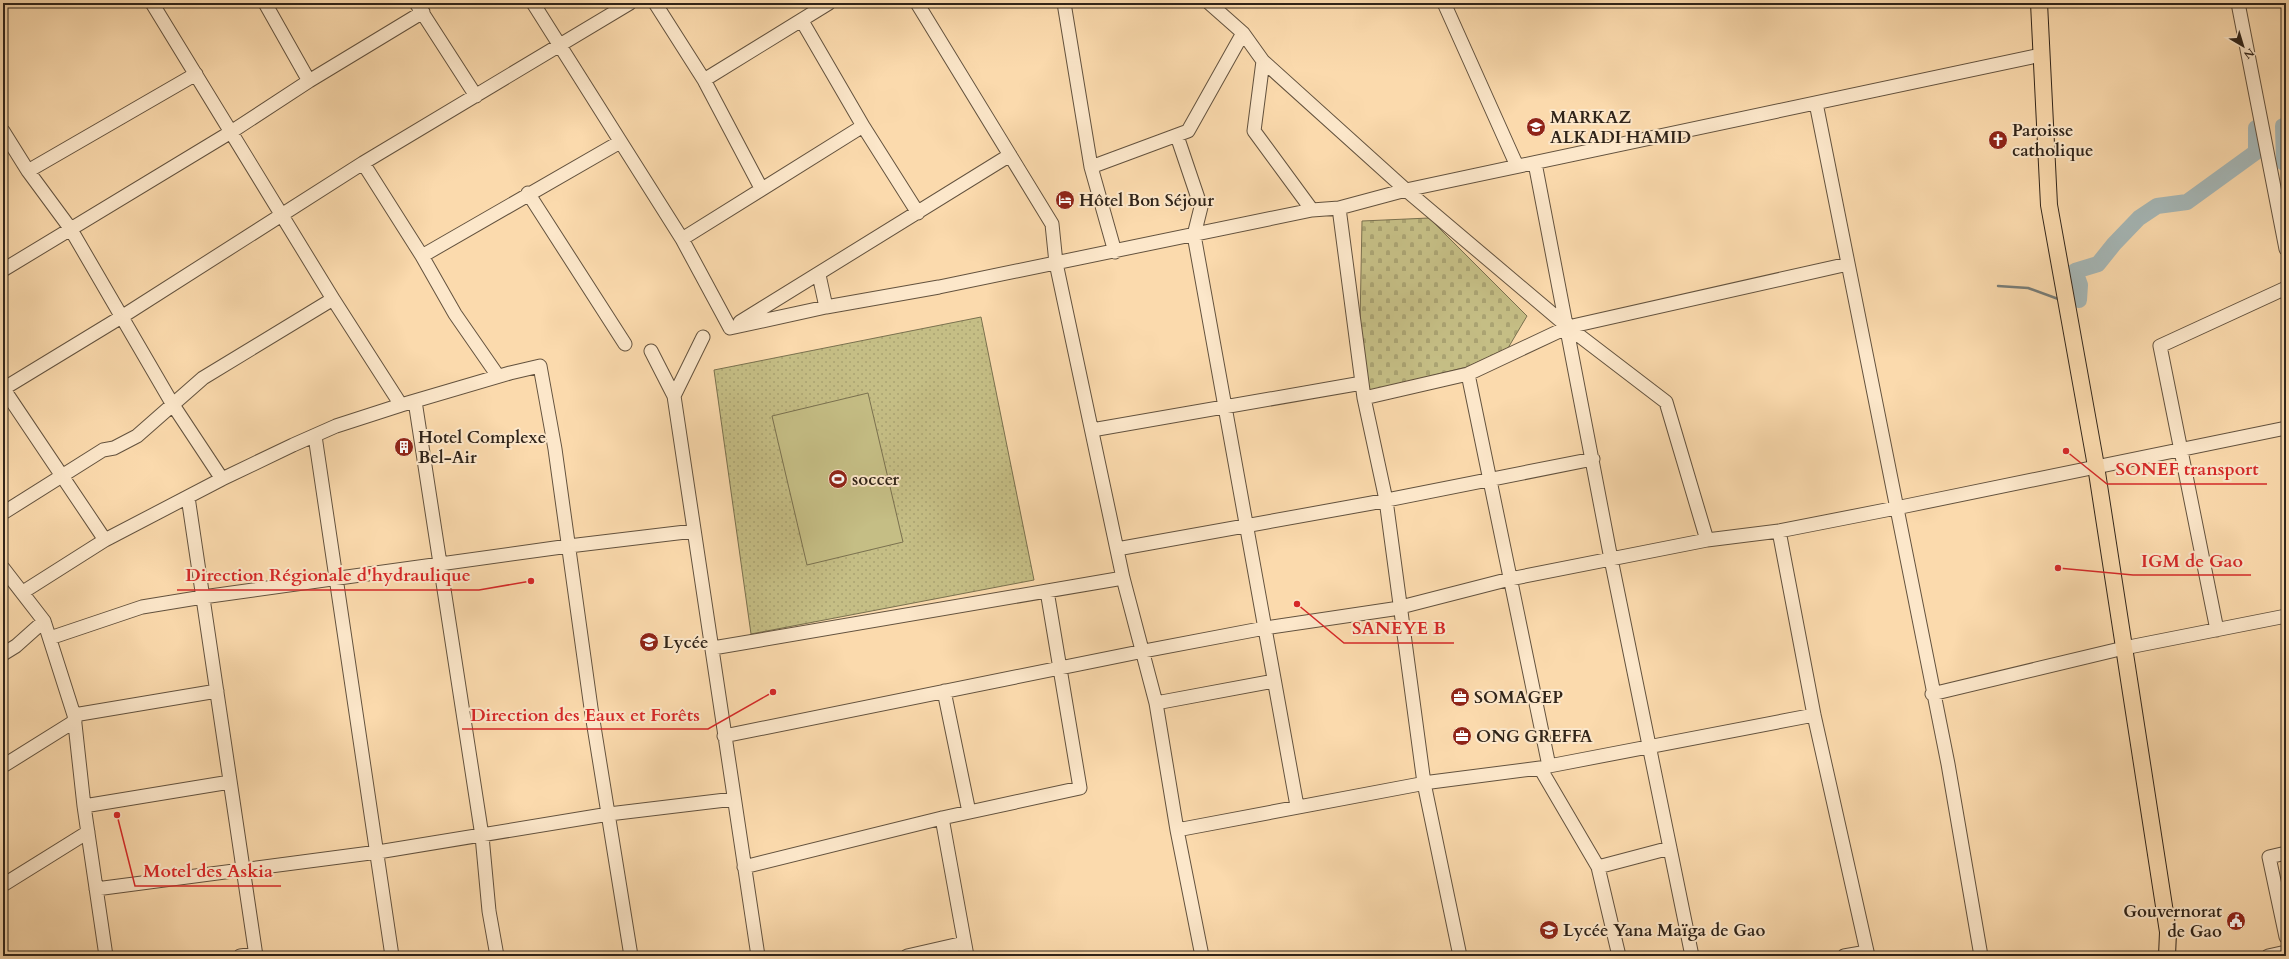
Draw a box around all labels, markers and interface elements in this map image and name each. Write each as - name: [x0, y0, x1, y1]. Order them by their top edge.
- north arrow: [2223, 26, 2263, 66]
- text: N: [2240, 45, 2257, 63]
- place label: MARKAZ ALKADI HAMID: [1550, 106, 1691, 149]
- school or university icon: MARKAZ ALKADI HAMID: [1525, 116, 1547, 138]
- place label: Paroisse catholique: [2012, 119, 2094, 162]
- church icon: Paroisse catholique: [1987, 129, 2009, 151]
- hotel icon: Hôtel Bon Séjour: [1054, 189, 1076, 211]
- place label: Hôtel Bon Séjour: [1079, 189, 1214, 212]
- place label: Hotel Complexe Bel-Air: [418, 426, 546, 469]
- building icon: Hotel Complexe Bel-Air: [393, 436, 415, 458]
- callout: SONEF transport: [2107, 454, 2267, 484]
- text: SONEF transport: [2115, 457, 2259, 482]
- sports icon: soccer: [827, 468, 849, 490]
- place label: soccer: [852, 468, 899, 491]
- callout: IGM de Gao: [2133, 545, 2251, 575]
- text: IGM de Gao: [2141, 549, 2243, 574]
- callout: Direction Régionale d'hydraulique: [177, 560, 479, 590]
- text: Direction Régionale d'hydraulique: [185, 563, 471, 588]
- callout: SANEYE B: [1344, 613, 1454, 643]
- text: SANEYE B: [1352, 616, 1446, 641]
- school or university icon: Lycée: [638, 631, 660, 653]
- place label: Lycée: [663, 631, 709, 654]
- office icon: SOMAGEP: [1449, 686, 1471, 708]
- place label: SOMAGEP: [1474, 686, 1563, 709]
- callout: Direction des Eaux et Forêts: [462, 699, 708, 729]
- text: Direction des Eaux et Forêts: [470, 703, 700, 728]
- office icon: ONG GREFFA: [1451, 725, 1473, 747]
- place label: ONG GREFFA: [1476, 725, 1593, 748]
- callout: Motel des Askia: [135, 856, 281, 886]
- text: Motel des Askia: [143, 859, 273, 884]
- place label: Gouvernorat de Gao: [2123, 900, 2222, 943]
- public building icon: Gouvernorat de Gao: [2225, 910, 2247, 932]
- school or university icon: Lycée Yana Maïga de Gao: [1538, 919, 1560, 941]
- place label: Lycée Yana Maïga de Gao: [1563, 919, 1765, 942]

